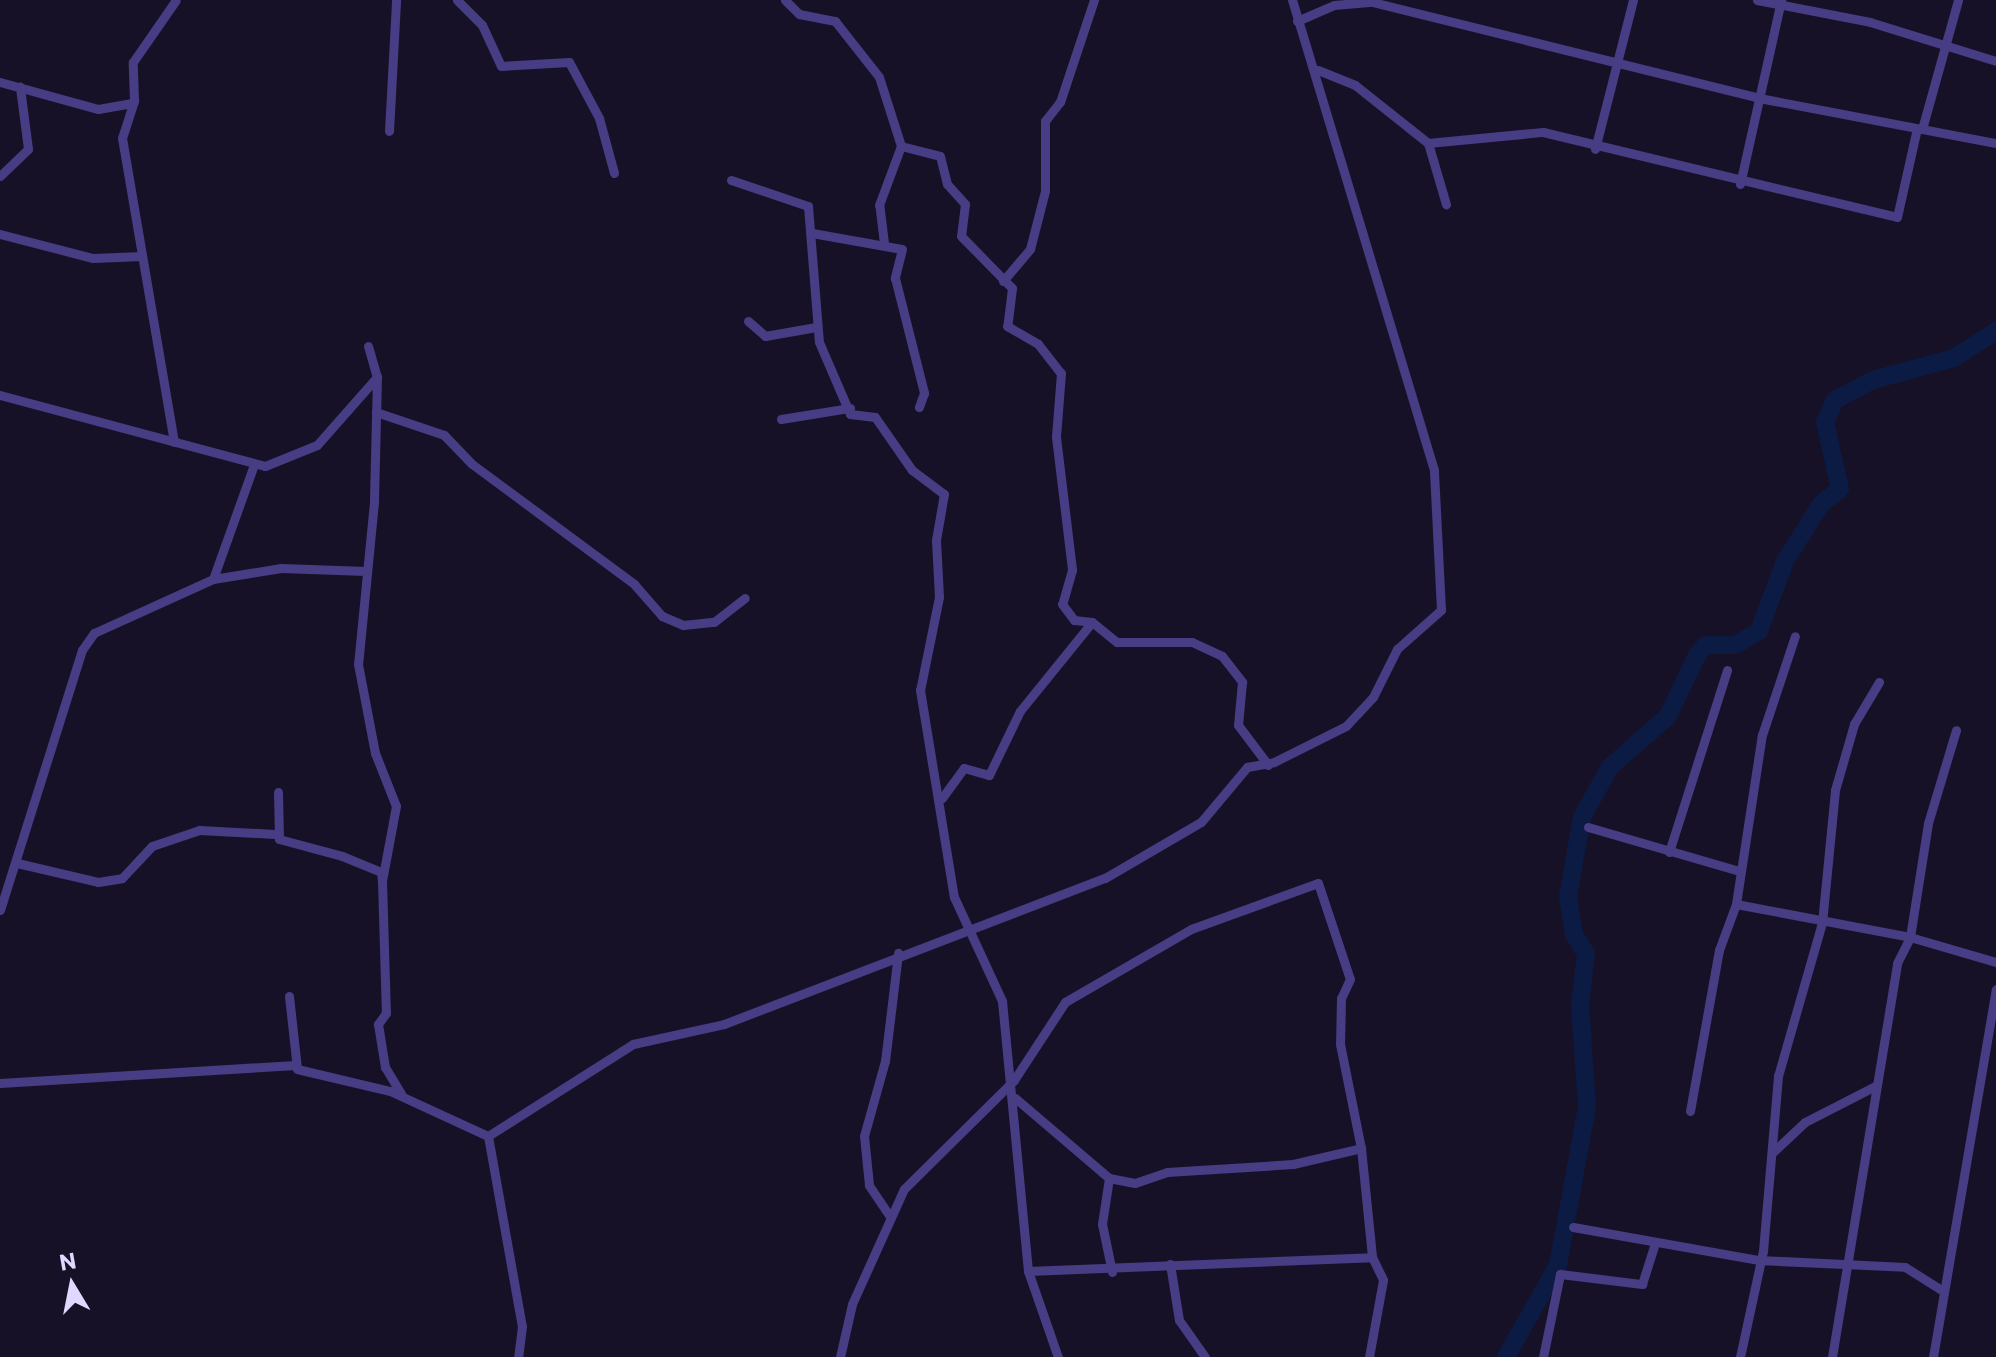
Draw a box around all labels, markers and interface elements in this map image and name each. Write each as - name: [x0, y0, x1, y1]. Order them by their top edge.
- north arrow: [32, 1245, 112, 1325]
- text: N: [57, 1246, 78, 1276]

